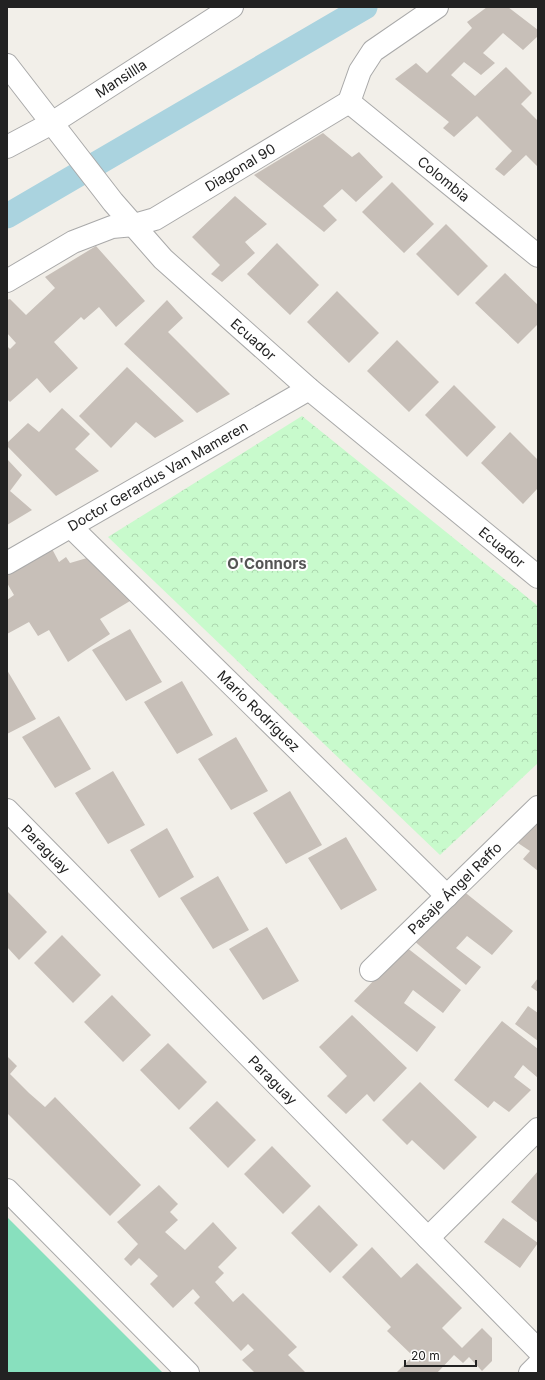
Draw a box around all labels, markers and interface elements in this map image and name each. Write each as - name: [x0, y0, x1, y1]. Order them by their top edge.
- street label: Mansillla: [92, 55, 149, 101]
- street label: Diagonal 90: [202, 139, 278, 195]
- street label: Colombia: [414, 152, 474, 205]
- street label: Ecuador: [228, 314, 280, 364]
- street label: Doctor Gerardus Van Mameren: [64, 417, 251, 534]
- street label: Ecuador: [476, 523, 529, 571]
- district label: O'Connors: [227, 554, 307, 573]
- street label: Mario Rodríguez: [214, 667, 304, 755]
- street label: Paraguay: [18, 821, 74, 877]
- street label: Pasaje Ángel Raffo: [404, 838, 505, 937]
- street label: Paraguay: [245, 1052, 301, 1108]
- scale bar: [405, 1342, 476, 1368]
- text: 20 m: [411, 1348, 440, 1363]

